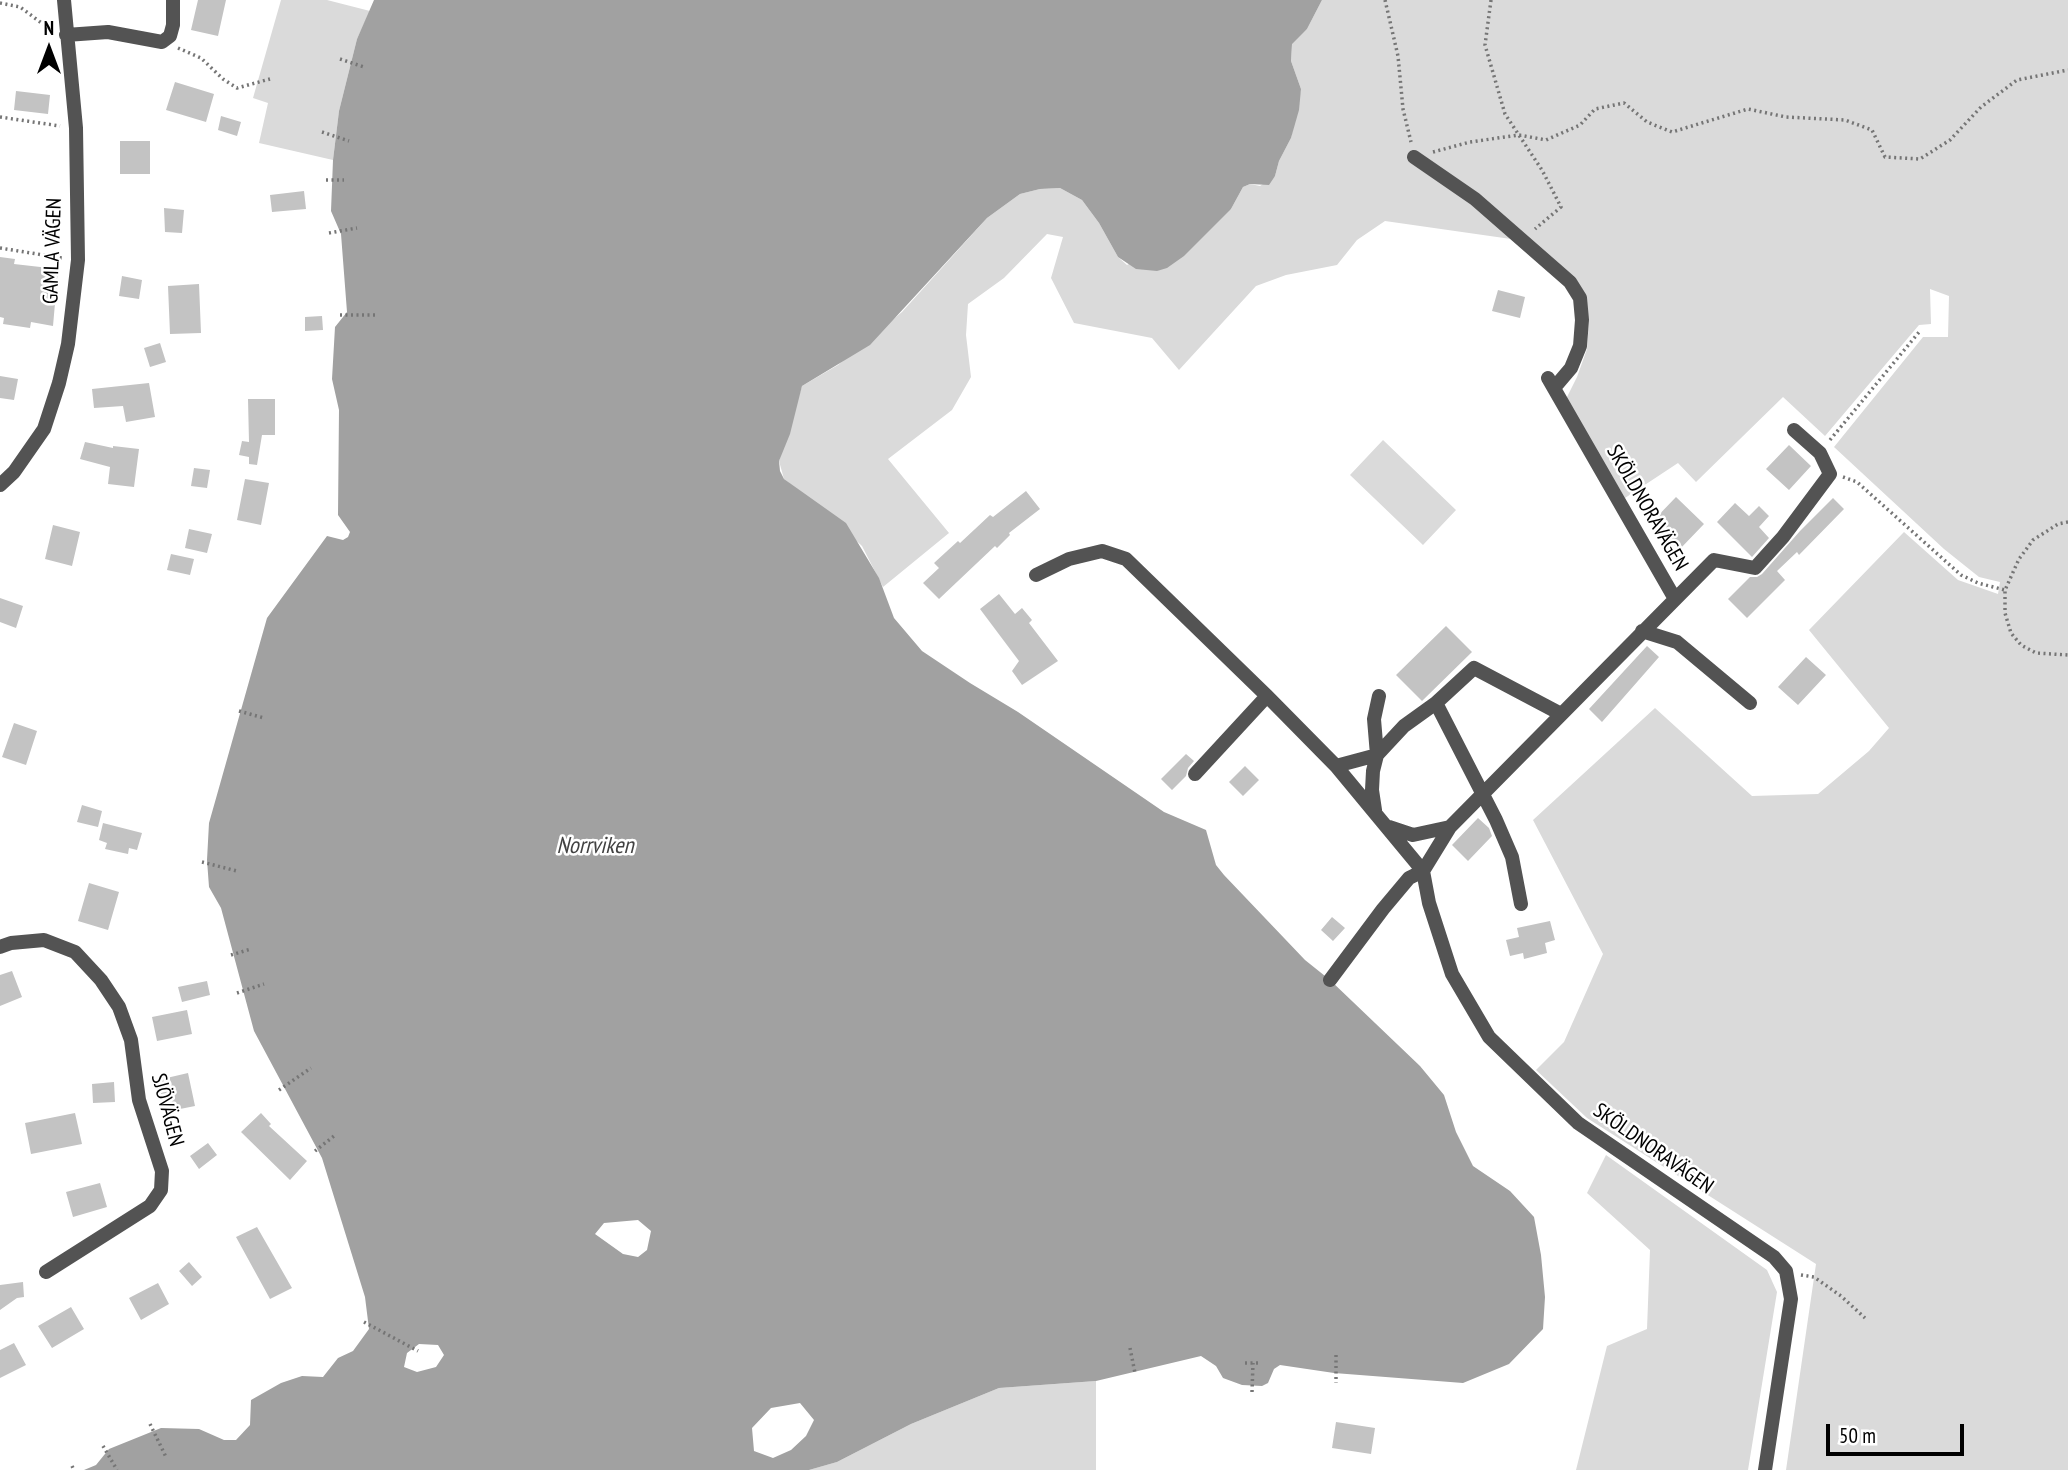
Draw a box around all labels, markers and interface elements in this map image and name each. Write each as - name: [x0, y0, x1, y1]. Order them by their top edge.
- north arrow: [14, 14, 84, 84]
- text: N: [44, 16, 54, 40]
- street label: GAMLA VÄGEN: [39, 198, 67, 304]
- street label: SKÖLDNORAVÄGEN: [1601, 441, 1693, 575]
- water label: Norrviken: [556, 832, 634, 860]
- street label: SJÖVÄGEN: [145, 1071, 189, 1149]
- street label: SKÖLDNORAVÄGEN: [1588, 1098, 1718, 1200]
- scale bar: [1830, 1410, 1968, 1454]
- text: 50 m: [1839, 1422, 1876, 1449]

